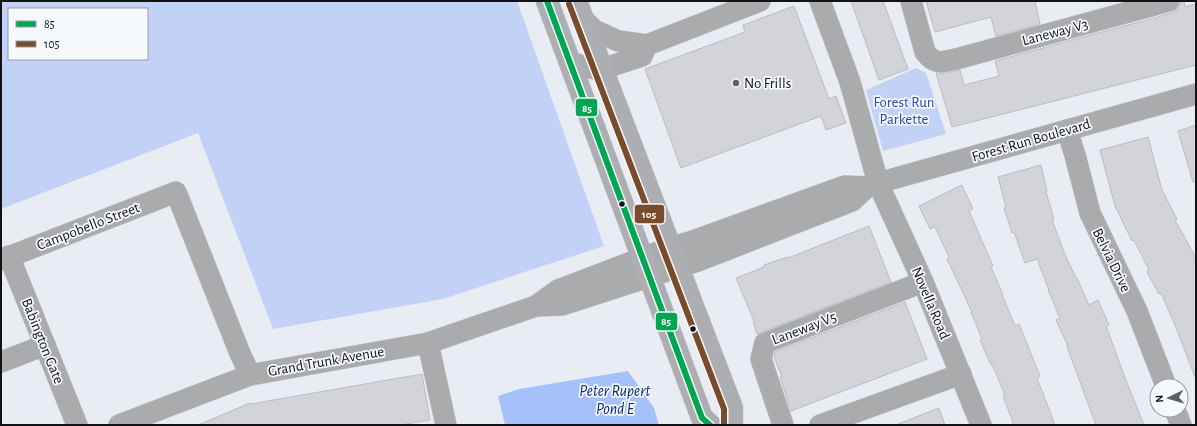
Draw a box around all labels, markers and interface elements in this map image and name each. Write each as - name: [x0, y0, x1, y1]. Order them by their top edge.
- legend: [8, 8, 148, 60]
- street label: Laneway V3: [1020, 16, 1090, 49]
- text: 85: [44, 18, 55, 30]
- text: 105: [44, 38, 59, 50]
- place label: No Frills: [744, 76, 791, 91]
- marker: No Frills: [731, 78, 741, 88]
- park label: Forest Run Parkette: [873, 95, 935, 127]
- line badge: 85: [575, 98, 598, 117]
- text: 85: [582, 103, 592, 114]
- street label: Forest Run Boulevard: [970, 116, 1092, 165]
- unlabelled marker: [617, 199, 627, 209]
- street label: Campobello Street: [35, 200, 142, 253]
- line badge: 105: [634, 204, 665, 224]
- text: 105: [642, 209, 656, 220]
- street label: Belvia Drive: [1090, 226, 1133, 295]
- street label: Novella Road: [909, 265, 953, 342]
- street label: Babington Gate: [19, 296, 66, 386]
- street label: Laneway V5: [770, 309, 839, 348]
- line badge: 85: [655, 312, 678, 331]
- text: 85: [661, 316, 671, 327]
- unlabelled marker: [688, 324, 698, 334]
- street label: Grand Trunk Avenue: [267, 344, 385, 379]
- north arrow: [1149, 378, 1189, 418]
- water label: Peter Rupert Pond E: [579, 383, 651, 417]
- text: N: [1154, 395, 1165, 403]

